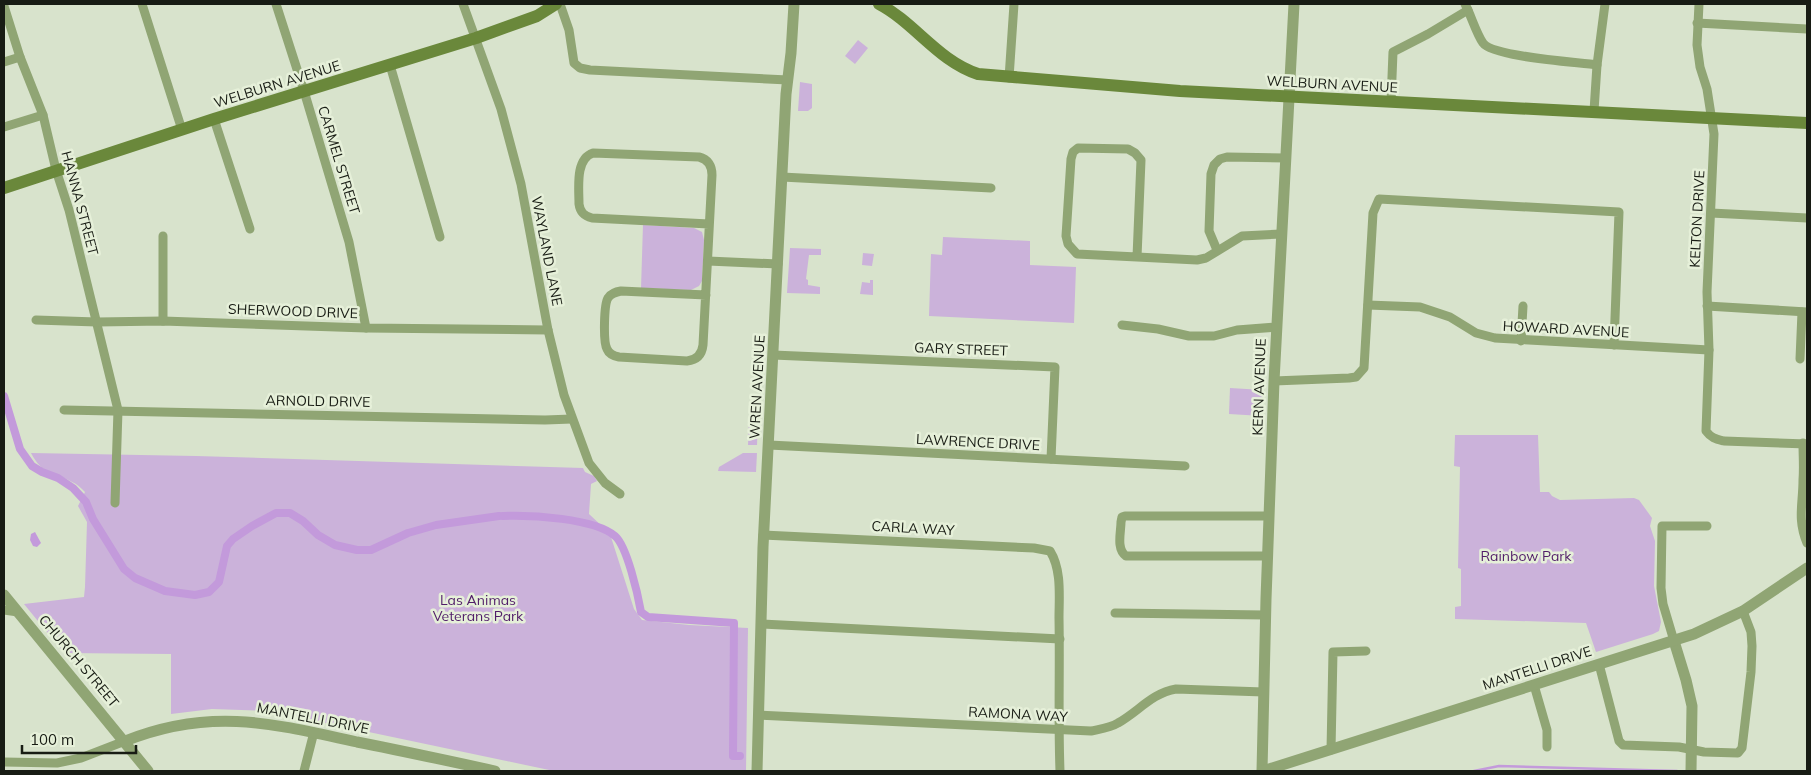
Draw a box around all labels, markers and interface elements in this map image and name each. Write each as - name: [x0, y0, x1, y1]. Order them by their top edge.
- street label: WELBURN AVENUE: [212, 56, 342, 112]
- street label: WELBURN AVENUE: [1266, 72, 1398, 96]
- street label: CARMEL STREET: [314, 104, 364, 217]
- street label: HANNA STREET: [57, 149, 103, 258]
- street label: KELTON DRIVE: [1685, 170, 1709, 268]
- street label: WAYLAND LANE: [528, 195, 566, 307]
- street label: SHERWOOD DRIVE: [228, 300, 358, 322]
- street label: HOWARD AVENUE: [1502, 317, 1630, 341]
- street label: WREN AVENUE: [745, 335, 769, 439]
- street label: GARY STREET: [914, 338, 1009, 360]
- street label: KERN AVENUE: [1248, 338, 1270, 436]
- street label: ARNOLD DRIVE: [265, 391, 371, 411]
- street label: LAWRENCE DRIVE: [916, 430, 1040, 454]
- street label: CARLA WAY: [871, 517, 956, 539]
- park label: Rainbow Park: [1480, 547, 1572, 565]
- park label: Las Animas Veterans Park: [433, 591, 524, 625]
- street label: CHURCH STREET: [35, 611, 123, 711]
- street label: MANTELLI DRIVE: [1480, 642, 1594, 694]
- street label: MANTELLI DRIVE: [255, 698, 371, 738]
- street label: RAMONA WAY: [968, 702, 1069, 726]
- scale bar: [22, 722, 136, 754]
- text: 100 m: [30, 730, 74, 749]

